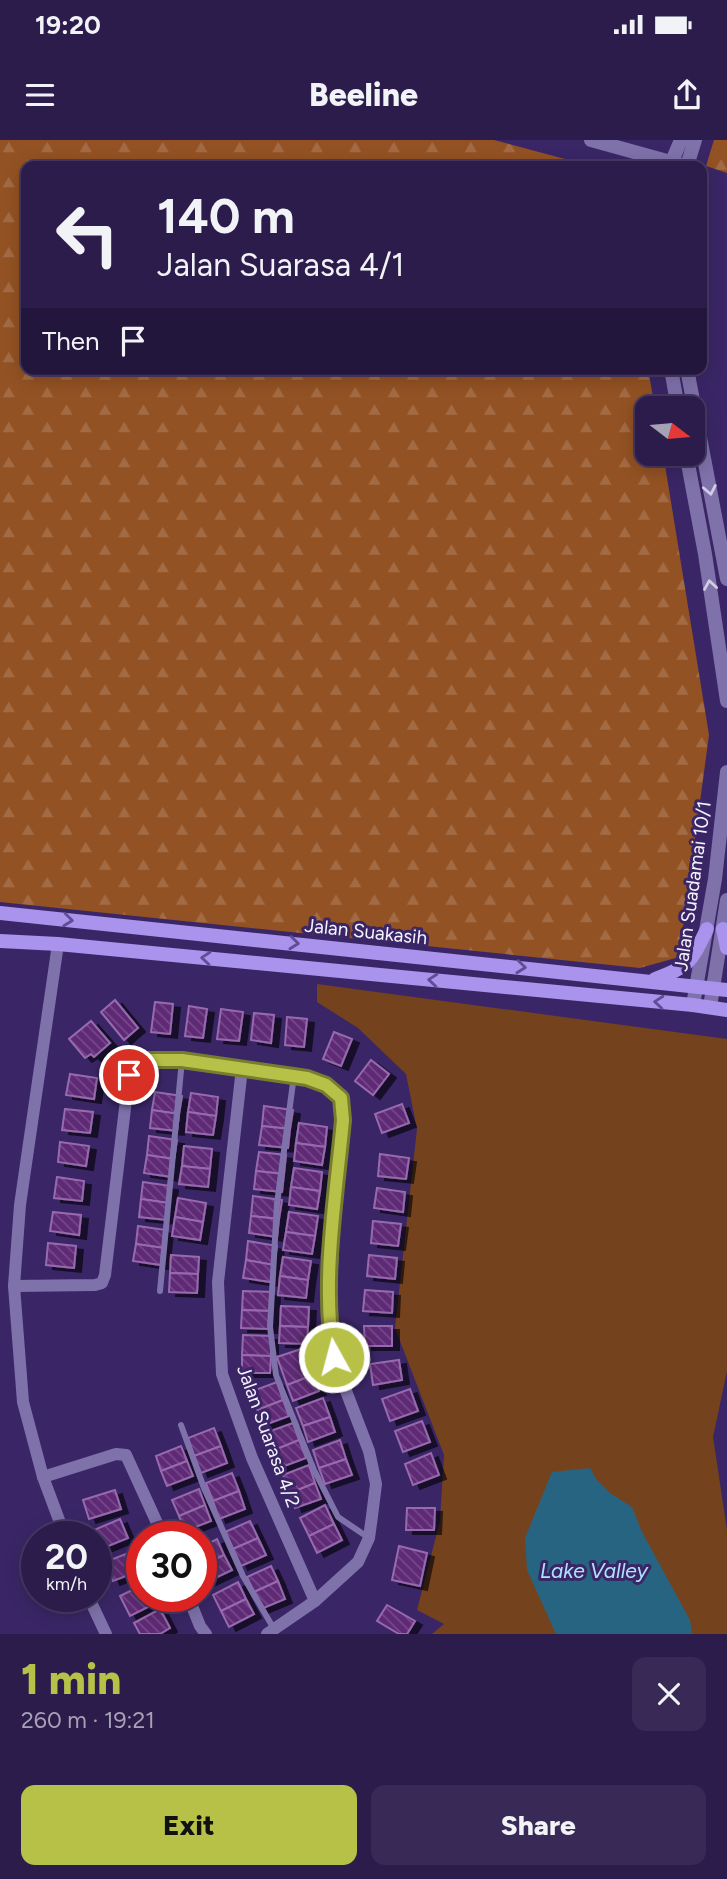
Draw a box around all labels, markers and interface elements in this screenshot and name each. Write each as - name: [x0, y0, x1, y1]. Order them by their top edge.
- text: 19:20: [35, 9, 101, 41]
- icon: menu: [21, 76, 59, 114]
- text: Beeline: [309, 76, 418, 114]
- icon: share: [668, 76, 706, 114]
- text: 140 m: [157, 186, 295, 245]
- icon: left: [42, 189, 133, 280]
- text: Jalan Suarasa 4/1: [157, 246, 405, 284]
- icon: arrive: [114, 322, 152, 360]
- text: Then: [42, 325, 100, 357]
- north arrow: [635, 396, 705, 466]
- map controls: [635, 396, 705, 466]
- one-way arrow: [702, 484, 717, 496]
- one-way arrow: [702, 580, 717, 591]
- street label: Jalan Suadamai 10/1: [669, 799, 716, 973]
- one-way arrow: [63, 912, 74, 927]
- street label: Jalan Suakasih: [303, 914, 428, 949]
- one-way arrow: [288, 936, 300, 951]
- one-way arrow: [201, 951, 212, 966]
- one-way arrow: [515, 959, 526, 974]
- one-way arrow: [427, 973, 438, 988]
- one-way arrow: [654, 994, 665, 1009]
- pin: [99, 1045, 159, 1105]
- icon: arrive: [110, 1056, 148, 1094]
- position arrow: [297, 1320, 371, 1394]
- street label: Jalan Suarasa 4/2: [232, 1362, 305, 1510]
- speed limit sign: 30: [126, 1521, 217, 1612]
- text: 20: [45, 1536, 88, 1578]
- water label: Lake Valley: [540, 1558, 649, 1583]
- text: km/h: [46, 1573, 87, 1595]
- text: 1 min: [21, 1654, 121, 1705]
- button: close: [632, 1657, 706, 1731]
- text: 260 m · 19:21: [21, 1706, 155, 1734]
- button: Exit: [21, 1785, 357, 1865]
- button: Share: [371, 1785, 706, 1865]

